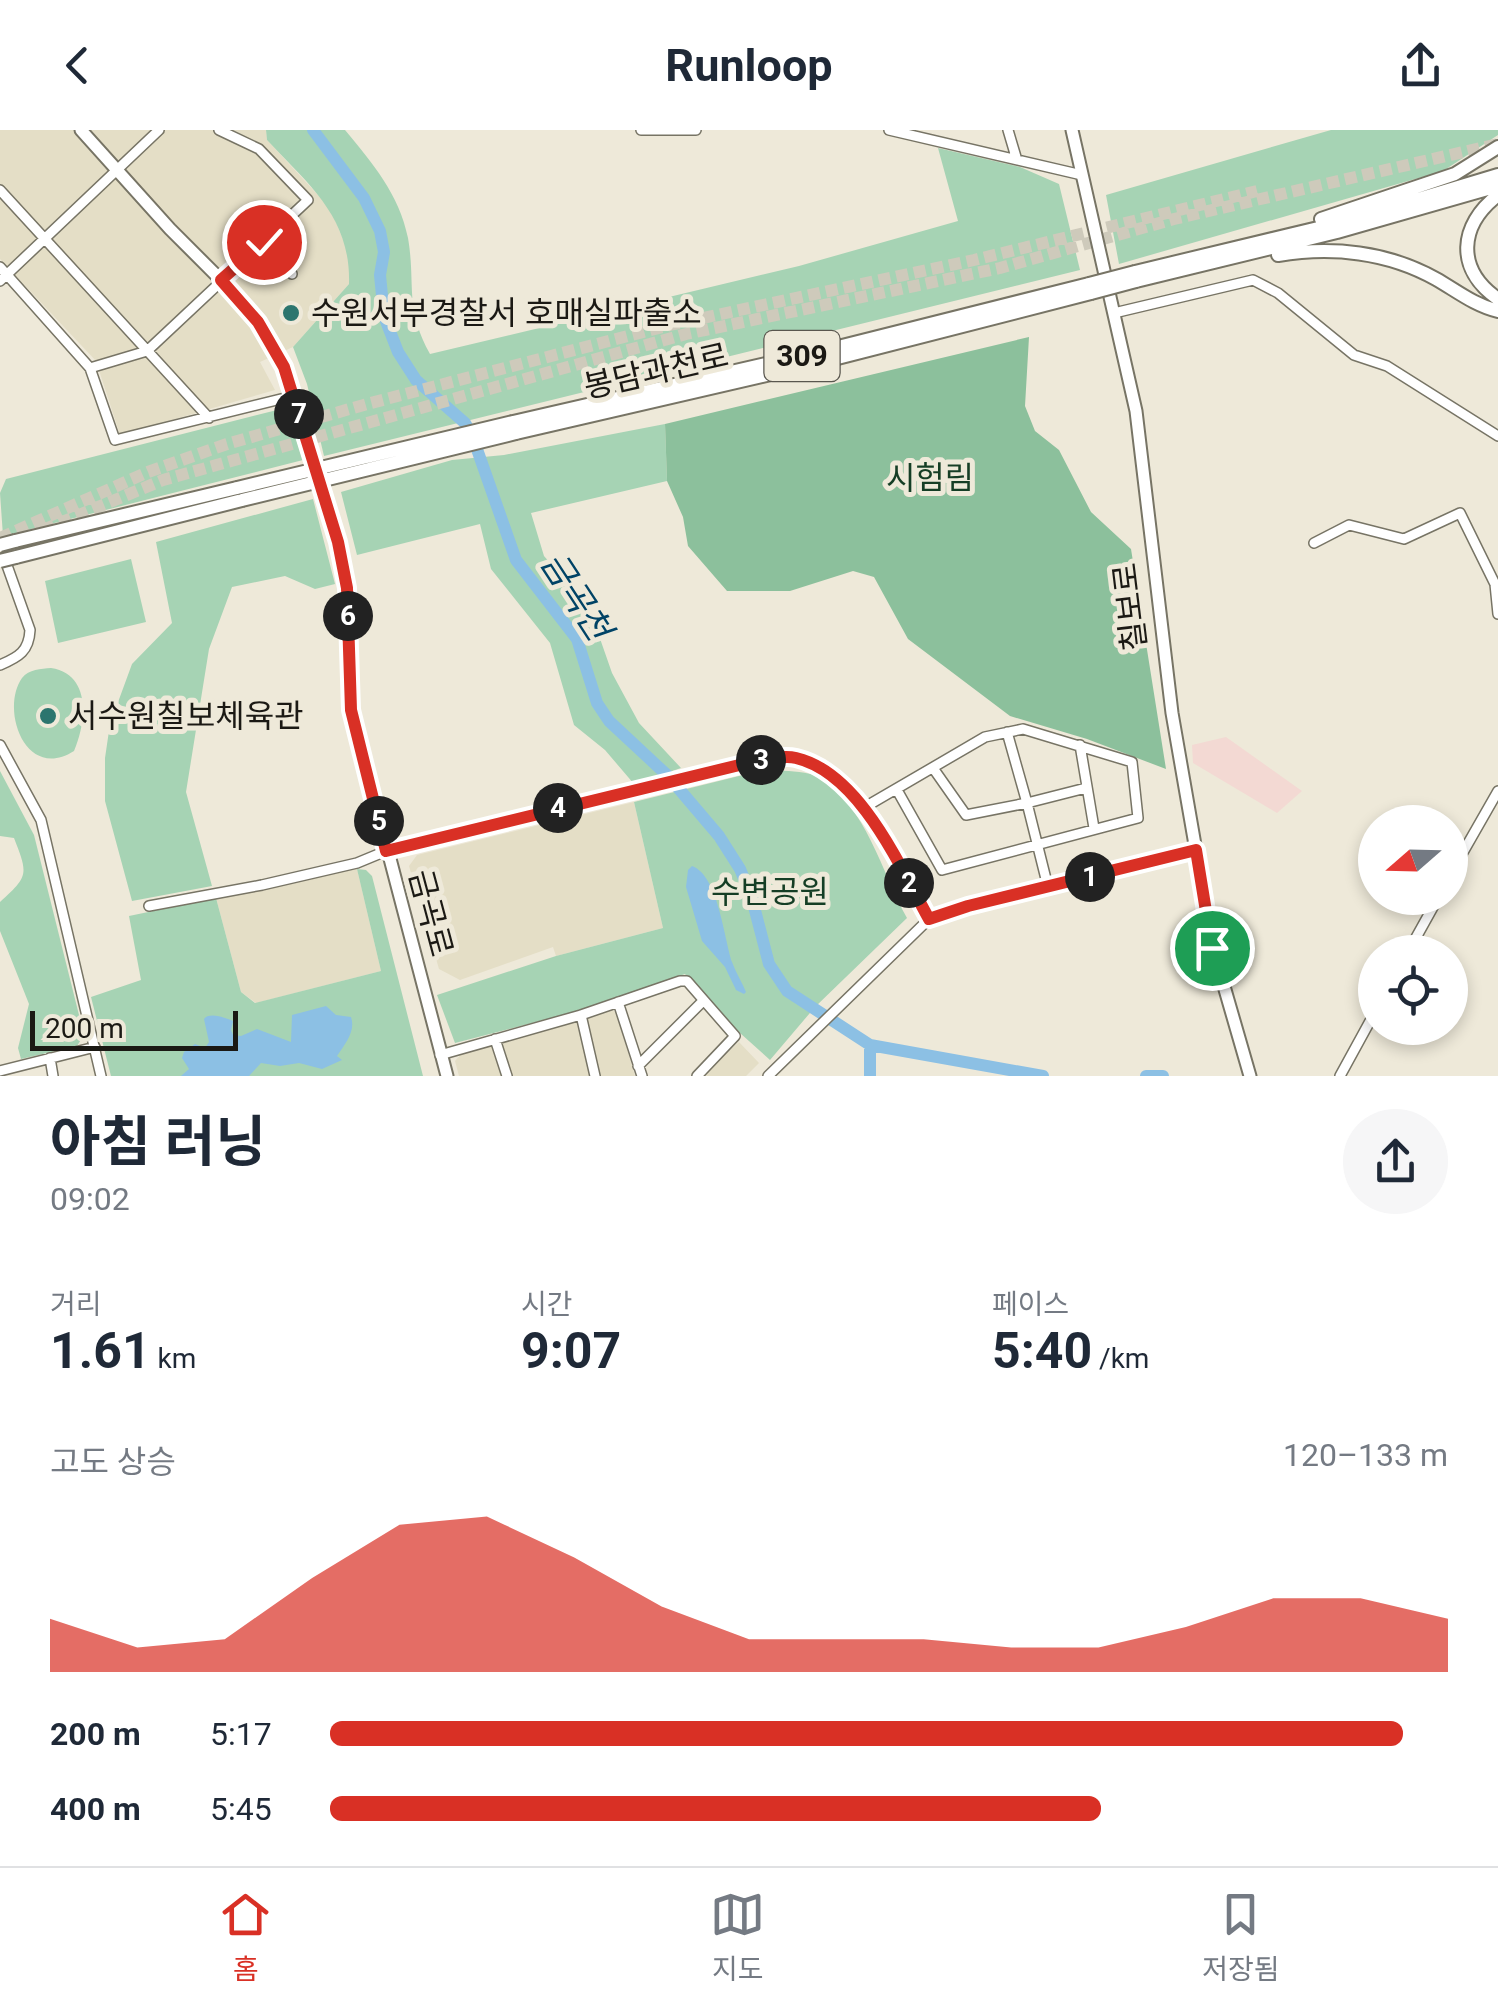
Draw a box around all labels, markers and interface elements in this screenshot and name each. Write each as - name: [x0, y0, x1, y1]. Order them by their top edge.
- icon: back: [50, 38, 105, 93]
- icon: share: [1393, 38, 1448, 93]
- text: Runloop: [665, 39, 833, 92]
- pin: [222, 200, 307, 285]
- icon: check: [237, 215, 292, 270]
- place label: 수원서부경찰서 호매실파출소: [311, 294, 702, 332]
- marker: 수원서부경찰서 호매실파출소: [280, 302, 302, 324]
- road number: 309: [764, 331, 840, 381]
- street label: 봉담과천로: [580, 336, 732, 406]
- pin: 7: [274, 389, 324, 439]
- text: 7: [291, 397, 307, 430]
- park label: 시험림: [886, 459, 974, 497]
- water label: 금곡천: [532, 545, 621, 651]
- street label: 칠보로: [1106, 561, 1154, 653]
- pin: 6: [323, 591, 373, 641]
- text: 6: [340, 599, 356, 632]
- place label: 서수원칠보체육관: [68, 697, 304, 735]
- marker: 서수원칠보체육관: [37, 705, 59, 727]
- pin: 3: [736, 735, 786, 785]
- text: 3: [753, 743, 769, 776]
- pin: 4: [533, 783, 583, 833]
- text: 4: [550, 791, 566, 824]
- pin: 5: [354, 796, 404, 846]
- text: 5: [371, 804, 387, 837]
- north arrow: [1358, 805, 1468, 915]
- map controls: [1358, 805, 1468, 1045]
- pin: 1: [1065, 852, 1115, 902]
- pin: 2: [884, 858, 934, 908]
- text: 1: [1082, 860, 1098, 893]
- street label: 금곡로: [401, 865, 461, 961]
- text: 2: [901, 866, 917, 899]
- park label: 수변공원: [711, 873, 829, 911]
- pin: [1170, 906, 1255, 991]
- icon: arrive: [1185, 921, 1240, 976]
- button: locate: [1358, 935, 1468, 1045]
- scale bar: [30, 1006, 238, 1050]
- text: 200 m: [45, 1012, 124, 1045]
- button: share: [1343, 1109, 1448, 1214]
- text: 아침 러닝: [50, 1110, 266, 1174]
- text: 09:02: [50, 1180, 130, 1218]
- text: 거리: [50, 1288, 102, 1321]
- text: 시간: [521, 1288, 573, 1321]
- text: 페이스: [992, 1288, 1069, 1321]
- text: 1.61: [50, 1322, 151, 1380]
- text: 9:07: [521, 1322, 621, 1380]
- text: 5:40: [992, 1322, 1092, 1380]
- text: km: [151, 1342, 196, 1375]
- text: /km: [1092, 1342, 1149, 1375]
- text: 120–133 m: [1283, 1436, 1448, 1474]
- text: 고도 상승: [50, 1443, 176, 1481]
- text: 200 m: [50, 1715, 141, 1753]
- text: 5:17: [210, 1715, 272, 1753]
- text: 400 m: [50, 1790, 141, 1828]
- text: 5:45: [210, 1790, 272, 1828]
- tab: 홈: [218, 1887, 273, 1987]
- tab: 지도: [710, 1887, 765, 1987]
- tab: 저장됨: [1202, 1887, 1280, 1987]

